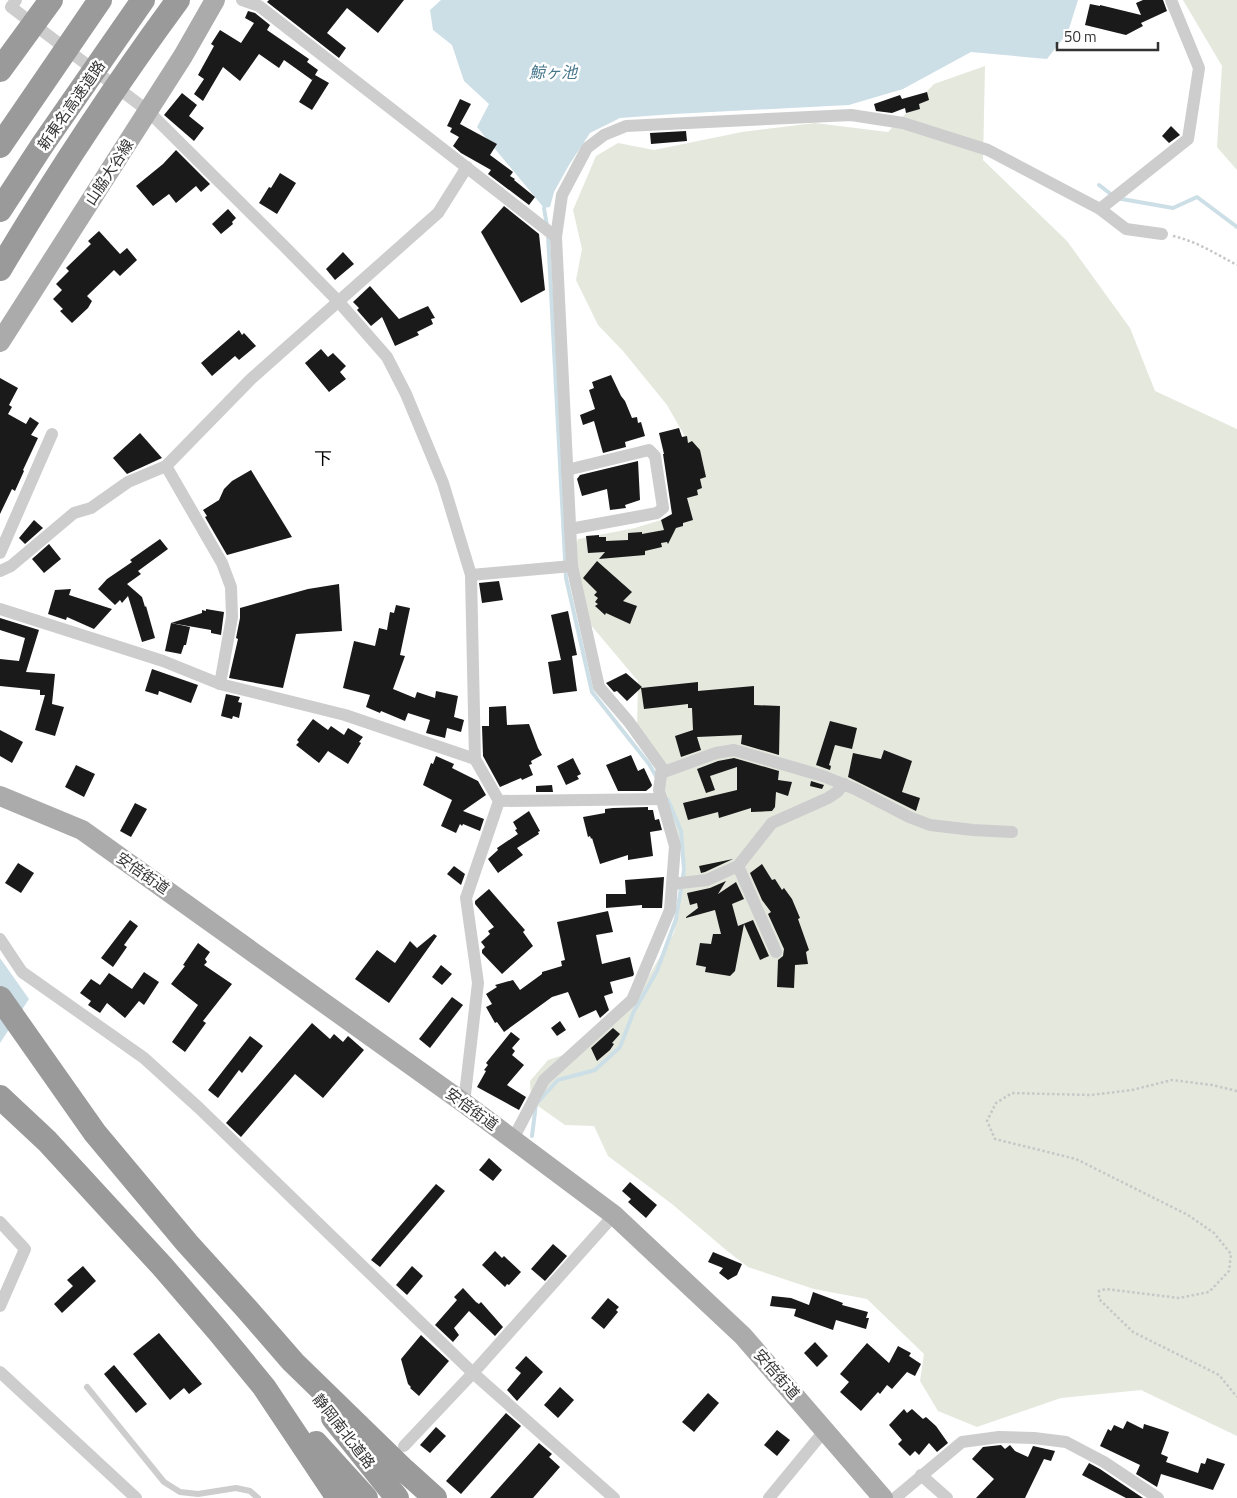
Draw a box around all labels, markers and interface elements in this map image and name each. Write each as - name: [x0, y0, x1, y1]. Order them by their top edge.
- scale bar: [1057, 20, 1158, 52]
- text: 50 m: [1064, 25, 1097, 48]
- street label: 新東名高速道路: [31, 55, 111, 155]
- water label: 鯨ヶ池: [529, 60, 579, 84]
- street label: 山脇大谷線: [79, 134, 139, 210]
- district label: 下: [314, 445, 332, 472]
- street label: 安倍街道: [112, 846, 174, 900]
- street label: 安倍街道: [441, 1082, 503, 1136]
- street label: 安倍街道: [749, 1344, 805, 1404]
- street label: 静岡南北道路: [307, 1388, 381, 1474]

